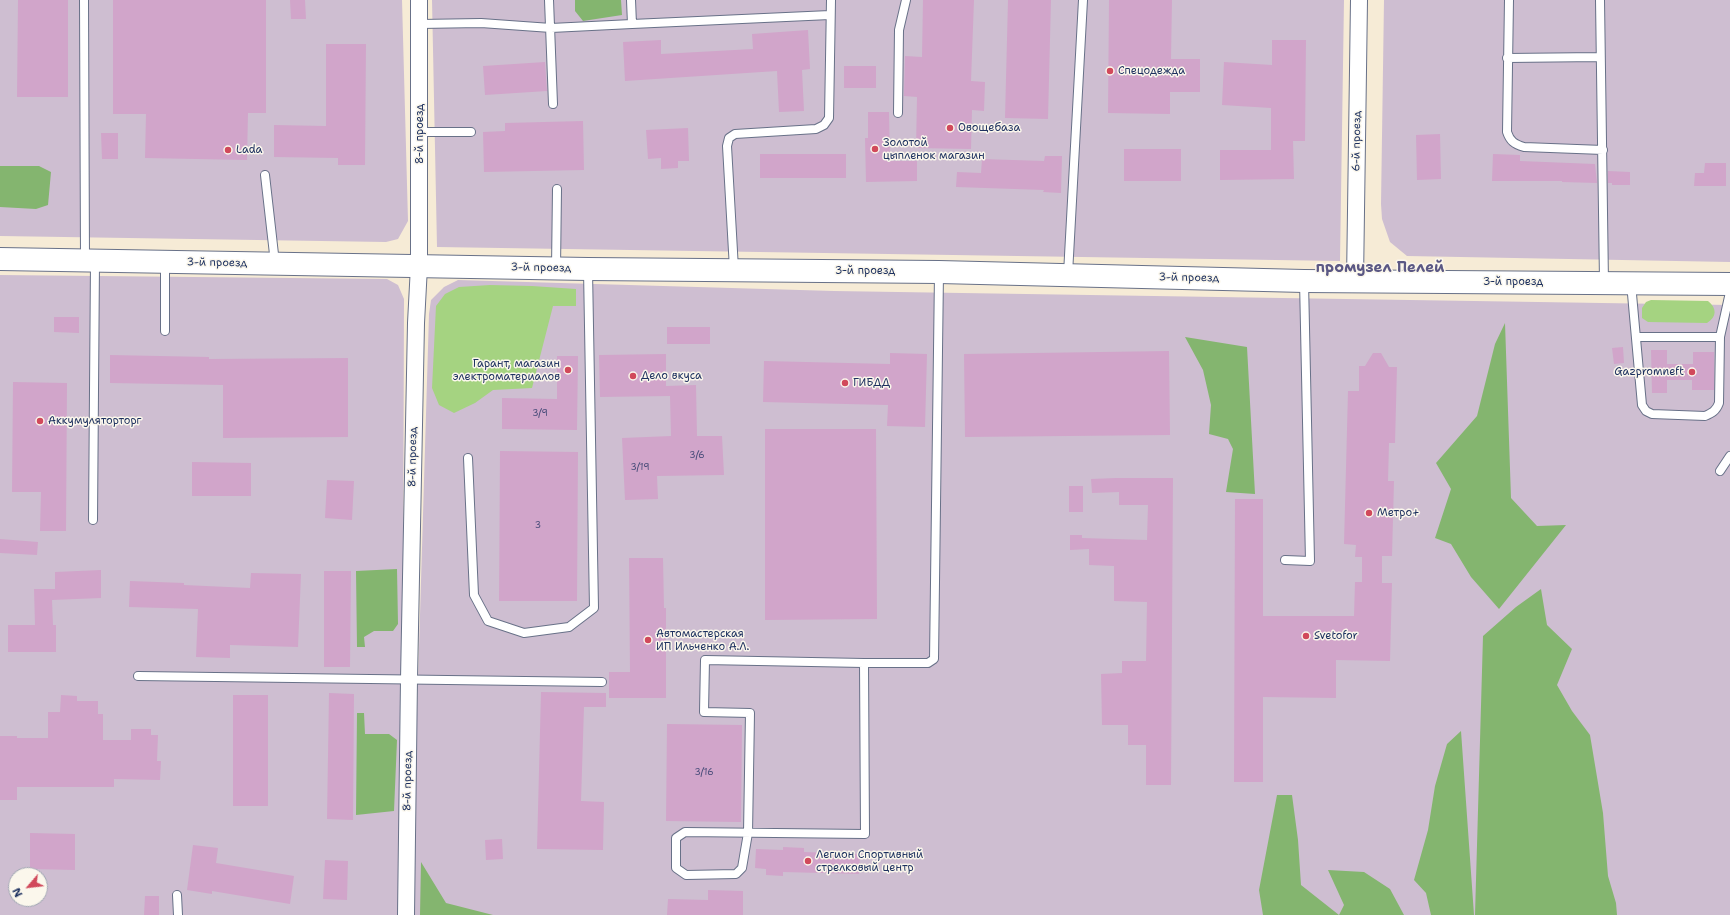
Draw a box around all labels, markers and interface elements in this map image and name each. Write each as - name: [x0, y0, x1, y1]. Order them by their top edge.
- place label: Спецодежда: [1118, 64, 1185, 78]
- marker: Спецодежда: [1105, 66, 1115, 76]
- street label: 8-й проезд: [413, 104, 427, 164]
- street label: 6-й проезд: [1350, 111, 1364, 171]
- place label: Овощебаза: [958, 121, 1020, 135]
- marker: Овощебаза: [945, 123, 955, 133]
- place label: Золотой цыпленок магазин: [883, 136, 985, 162]
- place label: Lada: [236, 143, 262, 157]
- marker: Золотой цыпленок магазин: [870, 144, 880, 154]
- marker: Lada: [223, 145, 233, 155]
- street label: 3-й проезд: [187, 256, 247, 270]
- district label: промузел Пелей: [1316, 259, 1444, 277]
- street label: 3-й проезд: [511, 261, 571, 275]
- street label: 3-й проезд: [835, 264, 895, 278]
- street label: 3-й проезд: [1159, 271, 1219, 285]
- street label: 3-й проезд: [1483, 275, 1543, 289]
- place label: Гарант, магазин электроматериалов: [453, 357, 560, 383]
- marker: Гарант, магазин электроматериалов: [563, 365, 573, 375]
- place label: Gazpromneft: [1614, 365, 1684, 379]
- marker: Gazpromneft: [1687, 367, 1697, 377]
- place label: Дело вкуса: [641, 369, 702, 383]
- marker: Дело вкуса: [628, 371, 638, 381]
- place label: ГИБДД: [853, 376, 890, 390]
- marker: ГИБДД: [840, 378, 850, 388]
- house number: 3/9: [532, 409, 548, 419]
- place label: Аккумуляторторг: [48, 414, 142, 428]
- marker: Аккумуляторторг: [35, 416, 45, 426]
- street label: 8-й проезд: [406, 427, 420, 487]
- house number: 3/6: [689, 451, 705, 461]
- house number: 3/19: [631, 463, 649, 473]
- place label: Метро+: [1377, 506, 1420, 520]
- marker: Метро+: [1364, 508, 1374, 518]
- house number: 3: [535, 521, 541, 531]
- place label: Автомастерская ИП Ильченко А.Л.: [656, 627, 749, 653]
- place label: Svetofor: [1314, 629, 1358, 643]
- marker: Svetofor: [1301, 631, 1311, 641]
- marker: Автомастерская ИП Ильченко А.Л.: [643, 635, 653, 645]
- street label: 8-й проезд: [401, 751, 415, 811]
- house number: 3/16: [694, 768, 714, 778]
- place label: Легион Спортивный стрелковый центр: [816, 848, 923, 874]
- marker: Легион Спортивный стрелковый центр: [803, 856, 813, 866]
- north arrow: [8, 867, 48, 907]
- text: N: [9, 885, 27, 900]

